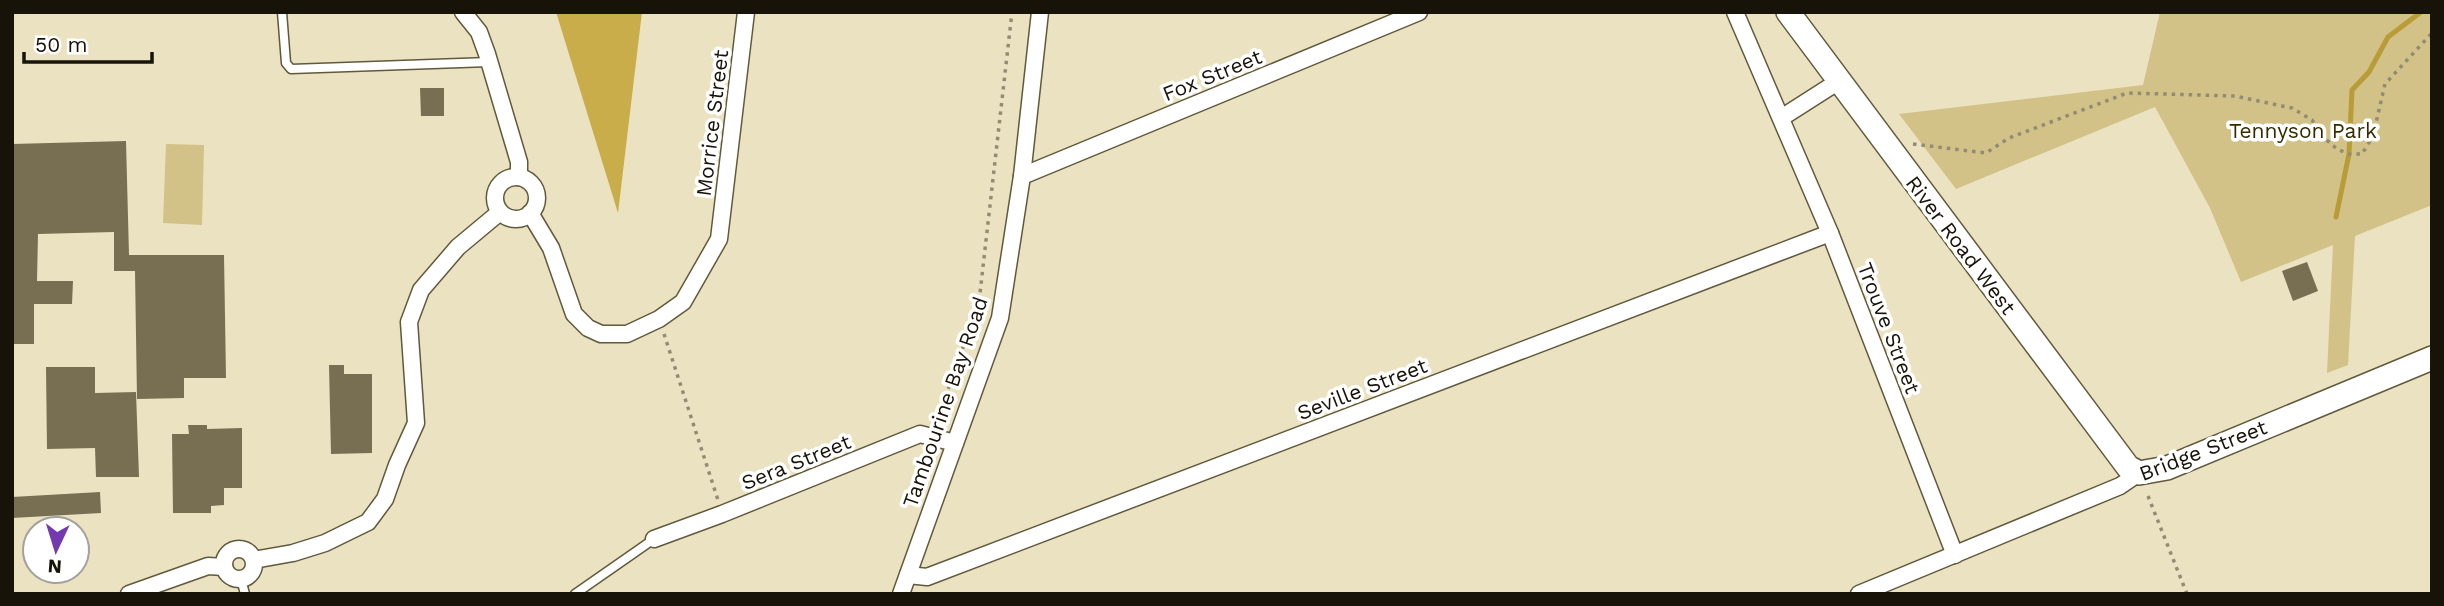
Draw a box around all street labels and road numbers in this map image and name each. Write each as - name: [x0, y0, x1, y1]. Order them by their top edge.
- street label: Fox Street: [1159, 44, 1266, 106]
- street label: Morrice Street: [691, 48, 733, 198]
- street label: River Road West: [1901, 171, 2021, 319]
- street label: Trouve Street: [1853, 259, 1926, 397]
- street label: Tambourine Bay Road: [897, 293, 993, 511]
- street label: Seville Street: [1294, 353, 1431, 425]
- street label: Bridge Street: [2136, 414, 2271, 486]
- street label: Sera Street: [738, 429, 854, 495]

